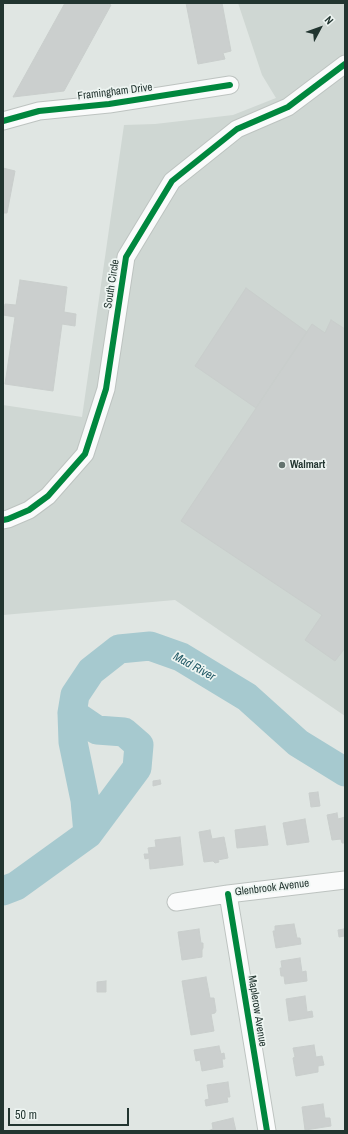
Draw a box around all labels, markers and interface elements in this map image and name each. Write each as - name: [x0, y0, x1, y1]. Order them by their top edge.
- north arrow: [300, 8, 340, 48]
- text: N: [322, 13, 336, 27]
- street label: Framingham Drive: [77, 81, 153, 103]
- street label: South Circle: [102, 258, 122, 310]
- place label: Walmart: [290, 458, 325, 472]
- marker: Walmart: [277, 460, 287, 470]
- water label: Mad River: [171, 650, 217, 684]
- street label: Glenbrook Avenue: [234, 877, 310, 899]
- street label: Maplerow Avenue: [245, 974, 269, 1048]
- scale bar: [10, 1100, 131, 1126]
- text: 50 m: [15, 1107, 37, 1123]

